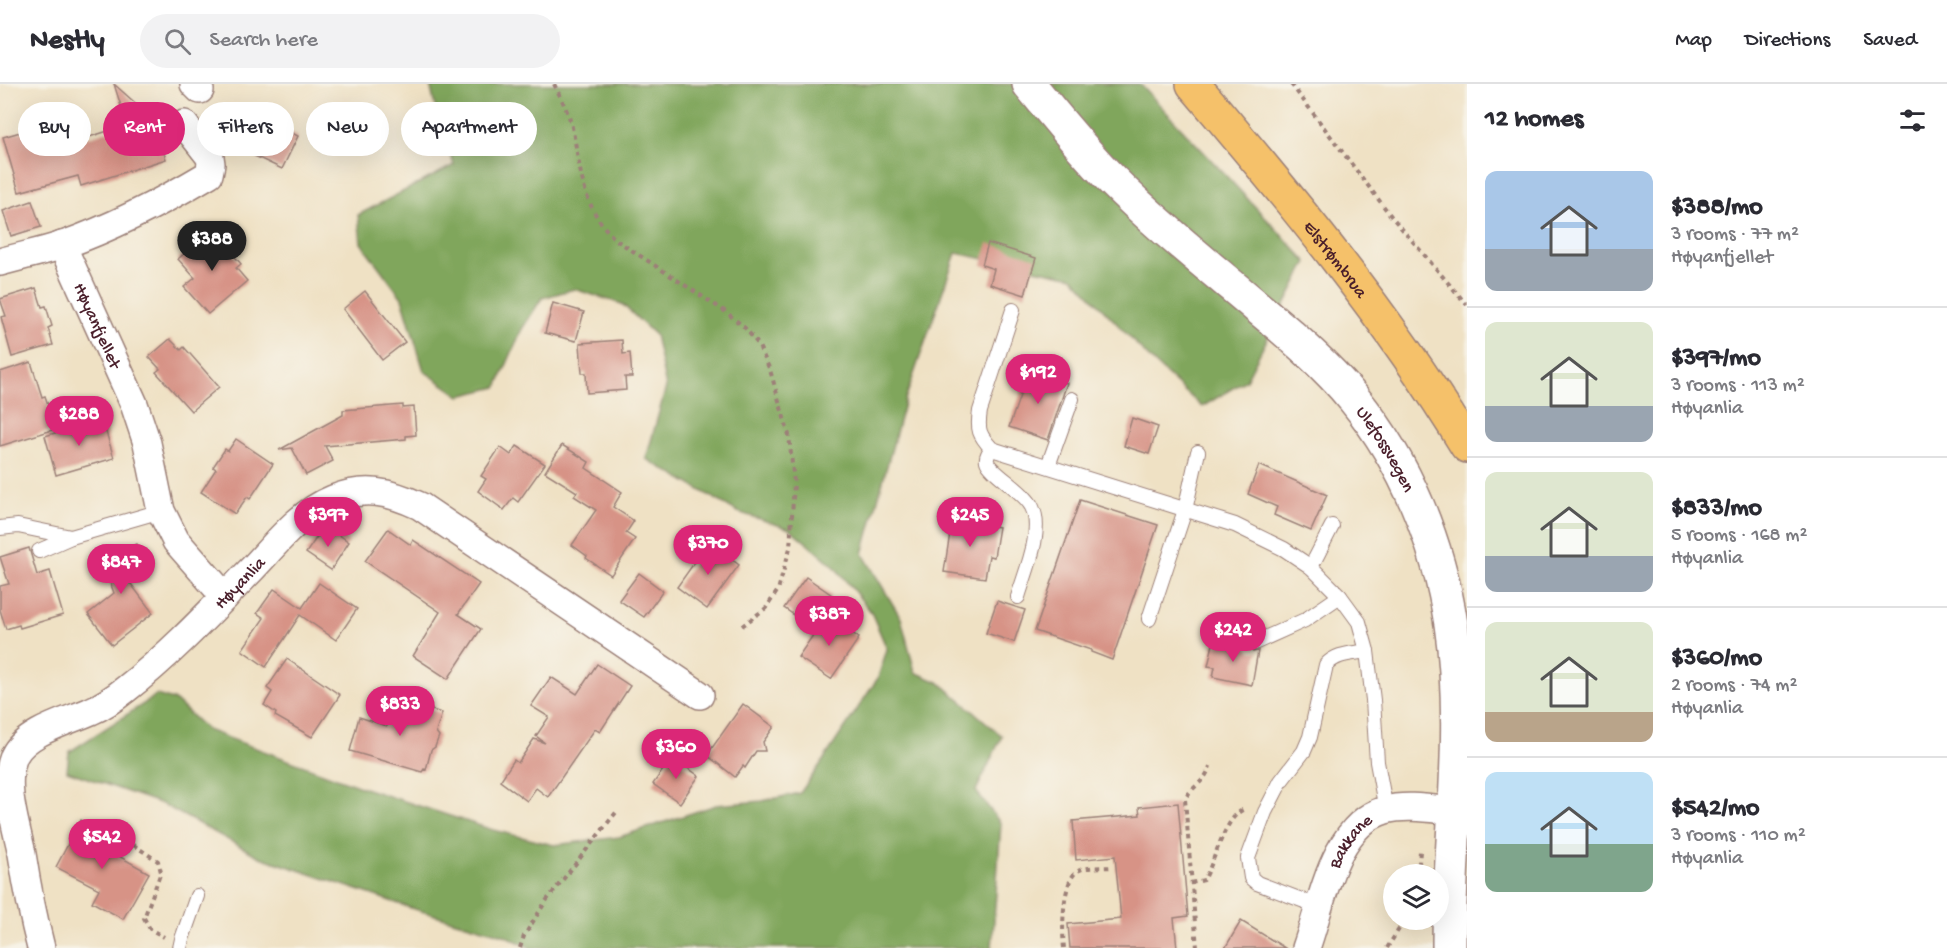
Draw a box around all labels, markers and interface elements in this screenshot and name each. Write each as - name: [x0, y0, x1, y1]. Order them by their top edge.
- search box: [140, 14, 560, 68]
- text: Nestly: [30, 25, 104, 58]
- icon: search: [161, 25, 194, 58]
- text: Search here: [209, 28, 318, 54]
- text: Map: [1675, 29, 1712, 54]
- text: Directions: [1745, 29, 1830, 54]
- text: Saved: [1863, 29, 1917, 54]
- chip: Buy: [18, 102, 91, 156]
- chip: Rent: [103, 102, 185, 156]
- chip: Filters: [197, 102, 294, 156]
- chip: New: [306, 102, 389, 156]
- chip: Apartment: [401, 102, 537, 156]
- icon: filters: [1896, 104, 1929, 137]
- text: 12 homes: [1485, 105, 1583, 136]
- text: $388/mo: [1671, 193, 1763, 224]
- icon: home: [1533, 195, 1605, 267]
- street label: Elstrømbrua: [1298, 217, 1371, 304]
- pin: $388: [176, 221, 248, 272]
- text: 3 rooms · 77 m²: [1671, 224, 1799, 247]
- text: $388: [191, 229, 233, 252]
- text: Høyanfjellet: [1671, 247, 1773, 270]
- street label: Høyanfjellet: [68, 280, 125, 374]
- text: $397/mo: [1671, 344, 1761, 375]
- icon: home: [1533, 346, 1605, 418]
- pin: $192: [1002, 354, 1074, 405]
- text: $192: [1020, 362, 1056, 385]
- text: 3 rooms · 113 m²: [1671, 375, 1805, 398]
- pin: $288: [43, 396, 115, 447]
- text: Høyanlia: [1671, 398, 1743, 421]
- street label: Ulefossvegen: [1350, 403, 1418, 496]
- text: $288: [59, 404, 99, 427]
- text: $833/mo: [1671, 494, 1762, 525]
- icon: home: [1533, 496, 1605, 568]
- pin: $397: [292, 497, 364, 548]
- pin: $245: [934, 497, 1006, 548]
- text: $397: [308, 505, 348, 528]
- text: $245: [951, 505, 989, 528]
- pin: $370: [672, 525, 744, 576]
- text: 5 rooms · 168 m²: [1671, 525, 1807, 548]
- text: $370: [687, 533, 729, 556]
- pin: $847: [85, 544, 157, 595]
- text: Høyanlia: [1671, 548, 1743, 571]
- text: $847: [101, 552, 141, 575]
- street label: Høyanlia: [211, 553, 272, 614]
- pin: $387: [793, 596, 865, 647]
- text: $387: [809, 604, 849, 627]
- pin: $242: [1197, 612, 1269, 663]
- text: $242: [1214, 620, 1252, 643]
- text: $360/mo: [1671, 644, 1762, 675]
- icon: home: [1533, 646, 1605, 718]
- text: 2 rooms · 74 m²: [1671, 675, 1797, 698]
- pin: $833: [364, 686, 436, 737]
- text: $833: [380, 694, 420, 717]
- text: Høyanlia: [1671, 698, 1743, 721]
- pin: $360: [640, 729, 712, 780]
- text: $360: [656, 737, 696, 760]
- text: $542/mo: [1671, 794, 1760, 825]
- icon: home: [1533, 796, 1605, 868]
- street label: Bakkane: [1325, 810, 1378, 873]
- pin: $542: [66, 819, 138, 870]
- text: 3 rooms · 110 m²: [1671, 825, 1806, 848]
- text: $542: [83, 827, 121, 850]
- text: Høyanlia: [1671, 848, 1743, 871]
- map controls: [1383, 864, 1449, 930]
- button: layers: [1383, 864, 1449, 930]

